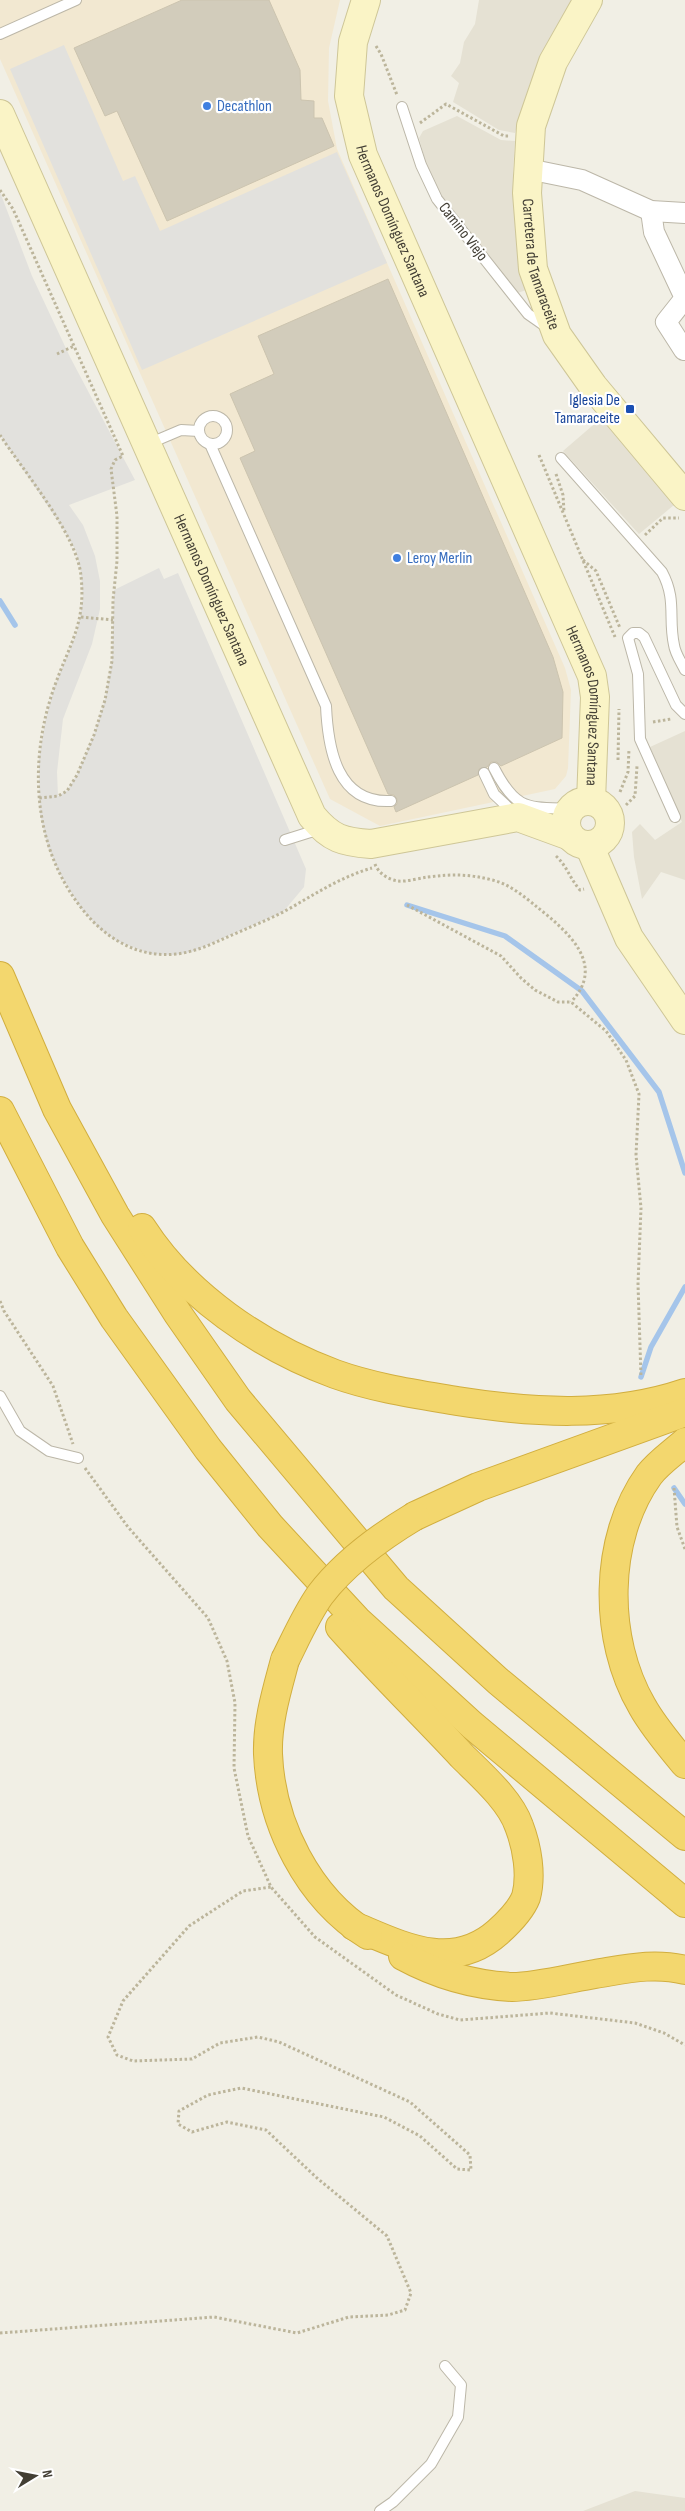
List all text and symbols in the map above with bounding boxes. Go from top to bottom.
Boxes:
place label: Decathlon [217,97,272,116]
marker: Decathlon [201,100,213,112]
street label: Hermanos Domínguez Santana [352,143,434,300]
street label: Carretera de Tamaraceite [518,198,564,332]
street label: Camino Viejo [434,199,492,265]
place label: Iglesia De Tamaraceite [555,391,620,428]
marker: Iglesia De Tamaraceite [624,403,636,415]
street label: Hermanos Domínguez Santana [170,511,254,669]
place label: Leroy Merlin [407,549,472,568]
marker: Leroy Merlin [391,552,403,564]
street label: Hermanos Domínguez Santana [562,623,605,786]
north arrow [10,2451,60,2501]
text: N [38,2469,56,2479]

